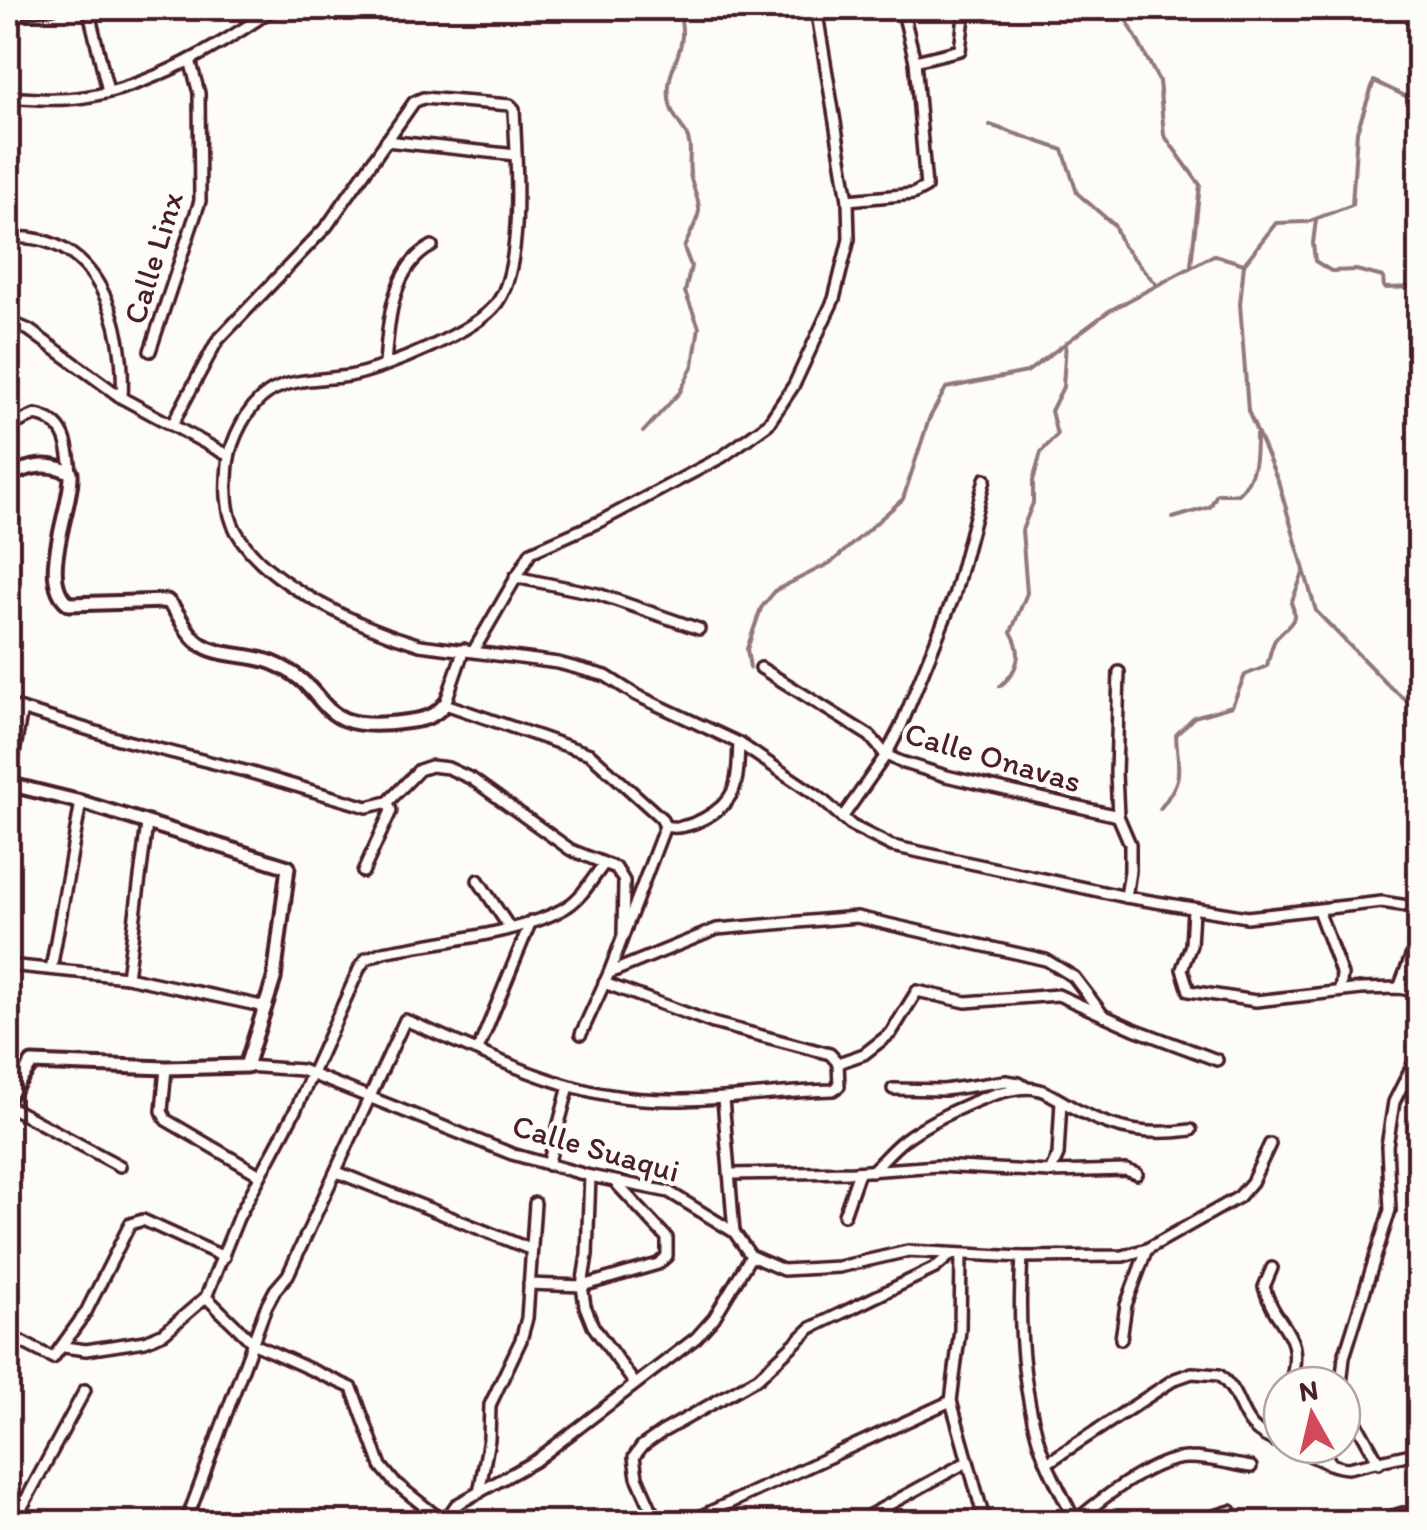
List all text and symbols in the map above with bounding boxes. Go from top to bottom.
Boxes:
street label: Calle Linx [115,187,191,329]
street label: Calle Onavas [901,714,1085,800]
street label: Calle Suaqui [508,1106,684,1190]
north arrow [1262,1365,1362,1465]
text: N [1297,1372,1320,1408]

